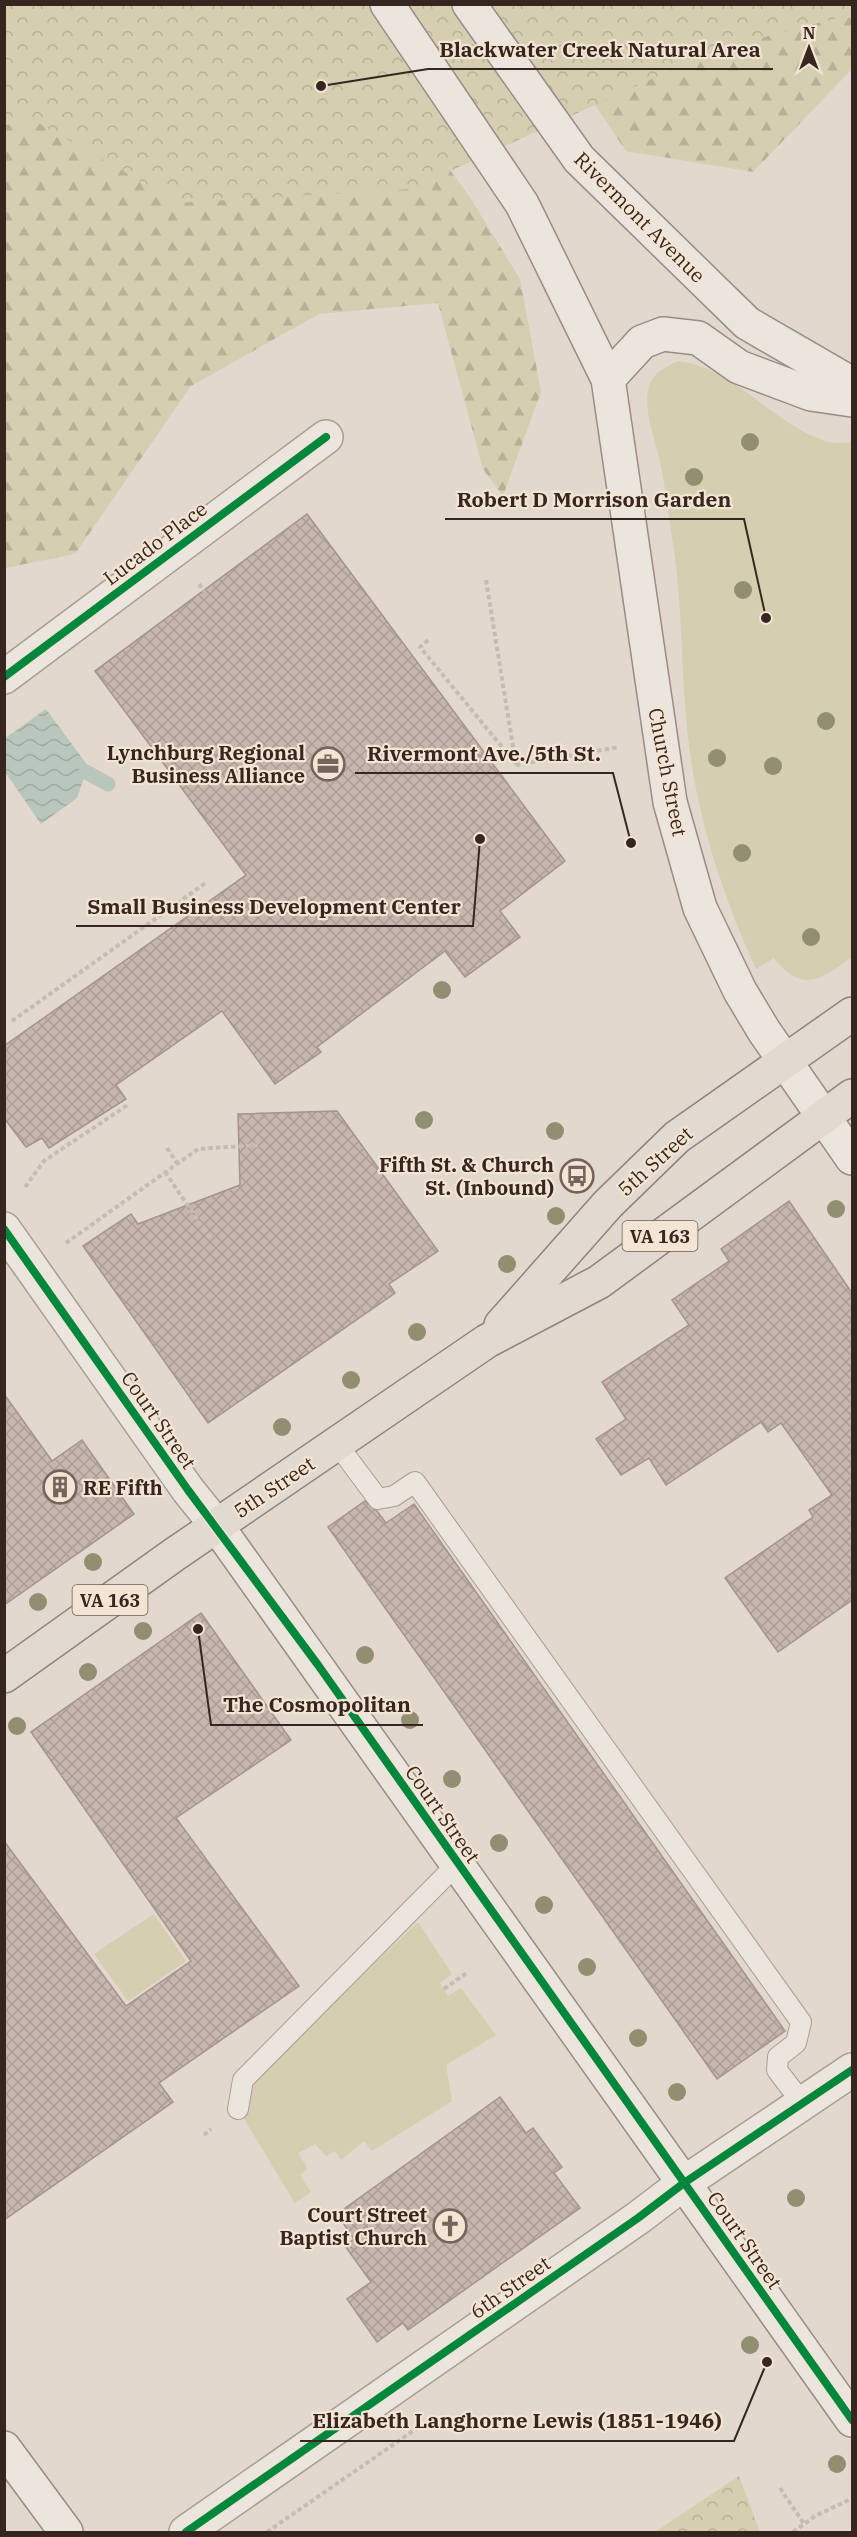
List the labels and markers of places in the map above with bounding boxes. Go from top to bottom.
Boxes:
callout: Blackwater Creek Natural Area [428,30,773,69]
callout: Robert D Morrison Garden [445,480,744,519]
callout: Rivermont Ave./5th St. [355,734,613,773]
place label: Lynchburg Regional Business Alliance [107,739,305,789]
office icon: Lynchburg Regional Business Alliance [310,746,346,782]
callout: Small Business Development Center [76,887,473,926]
place label: Fifth St. & Church St. (Inbound) [379,1151,554,1201]
bus stop icon: Fifth St. & Church St. (Inbound) [559,1158,595,1194]
building icon: RE Fifth [42,1469,78,1505]
place label: RE Fifth [83,1474,163,1501]
callout: The Cosmopolitan [211,1686,423,1725]
place label: Court Street Baptist Church [280,2201,428,2251]
church icon: Court Street Baptist Church [432,2208,468,2244]
callout: Elizabeth Langhorne Lewis (1851-1946) [300,2402,734,2441]

